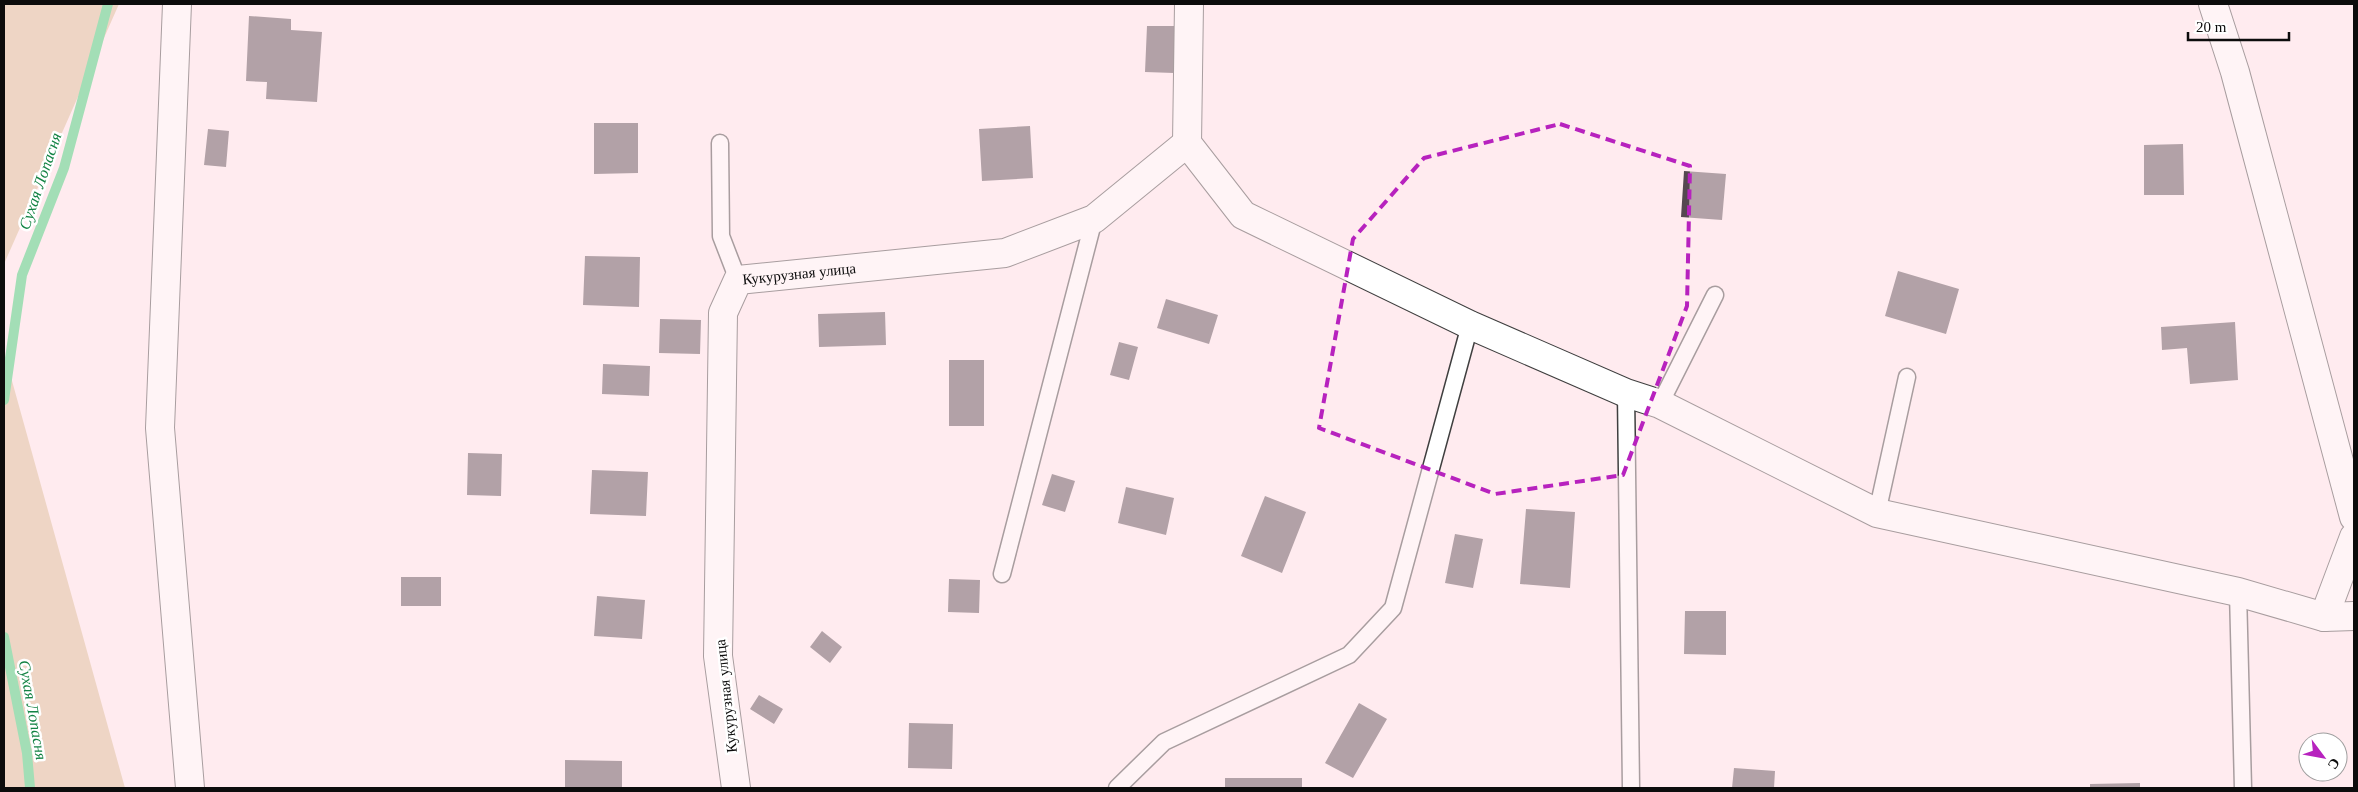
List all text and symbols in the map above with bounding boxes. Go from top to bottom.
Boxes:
scale bar [2188,10,2289,42]
text: 20 m [2196,19,2227,35]
water label: Сухая Лопасня [15,130,65,232]
street label: Кукурузная улица [742,260,857,288]
street label: Кукурузная улица [712,638,740,754]
water label: Сухая Лопасня [15,659,50,761]
north arrow [2298,732,2348,782]
text: С [2325,755,2343,772]

